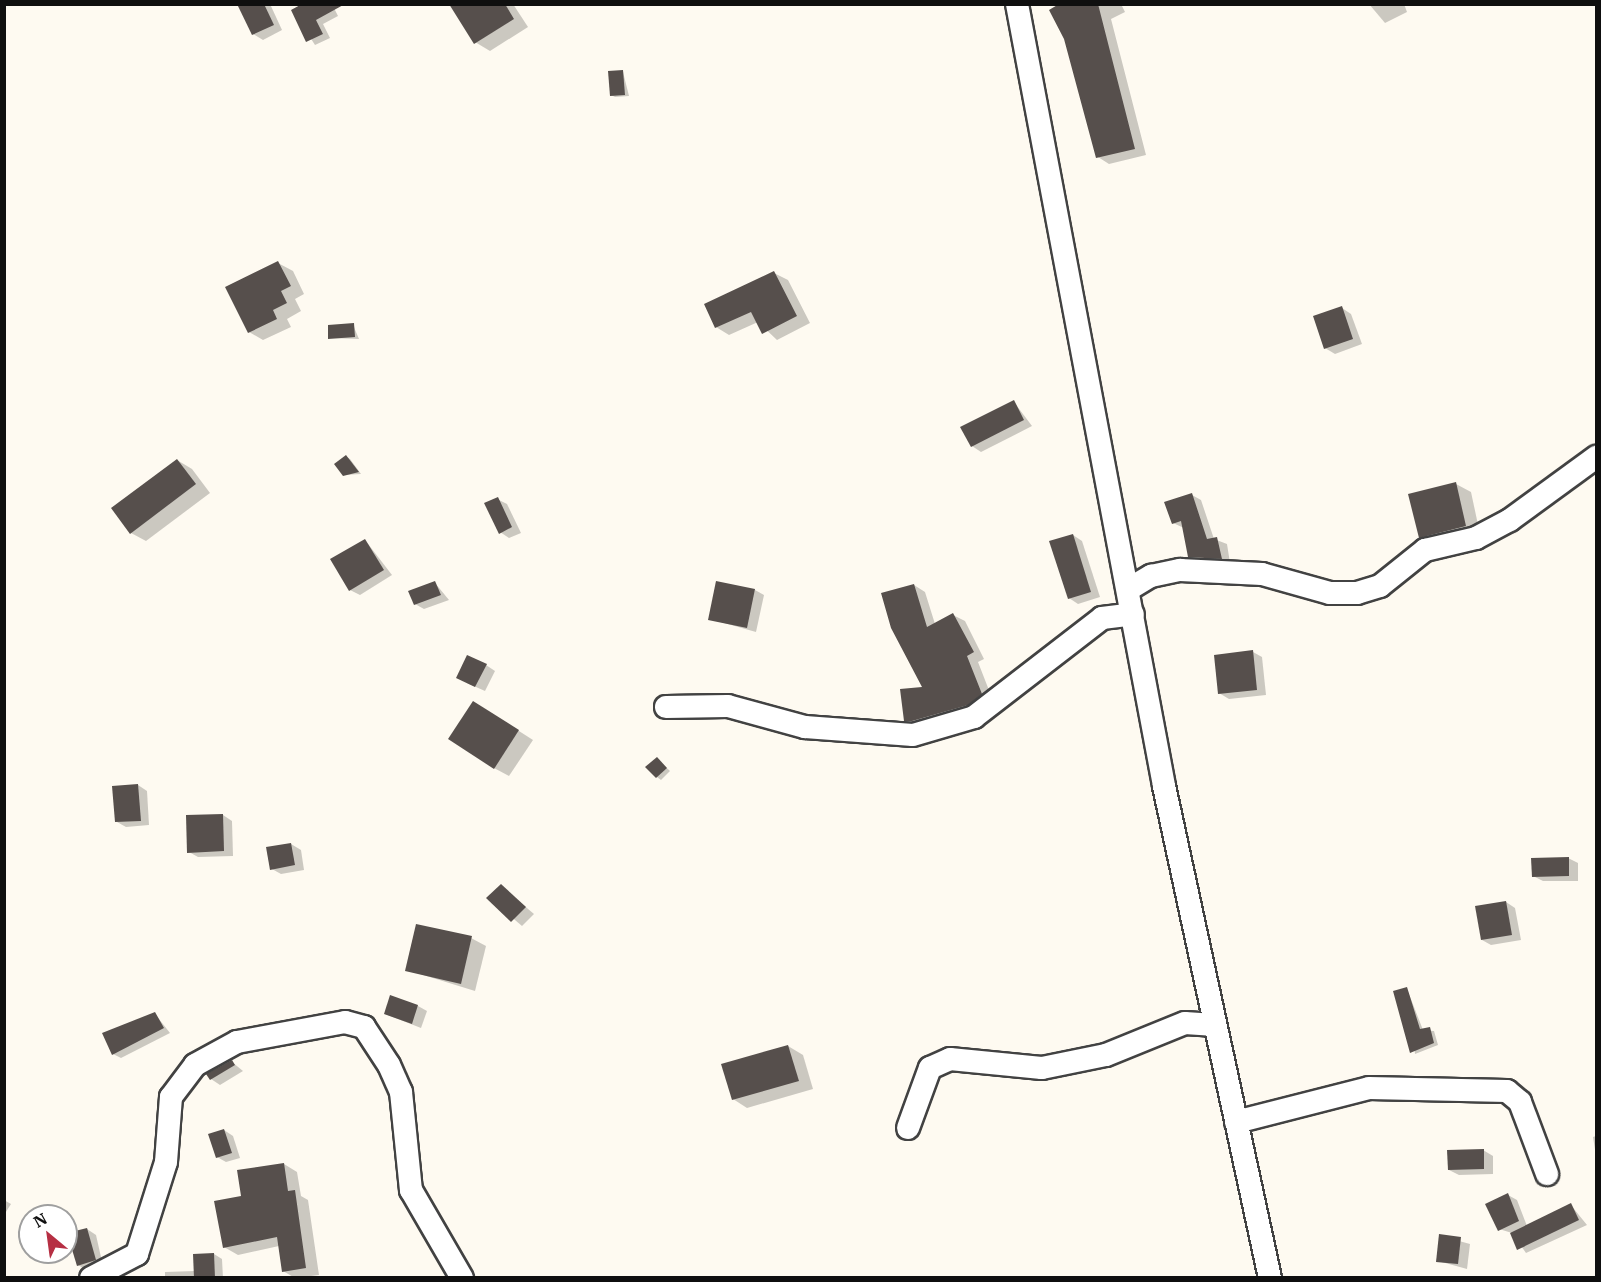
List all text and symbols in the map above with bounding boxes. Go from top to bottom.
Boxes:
north arrow [18,1204,78,1264]
text: N [30,1208,51,1232]

